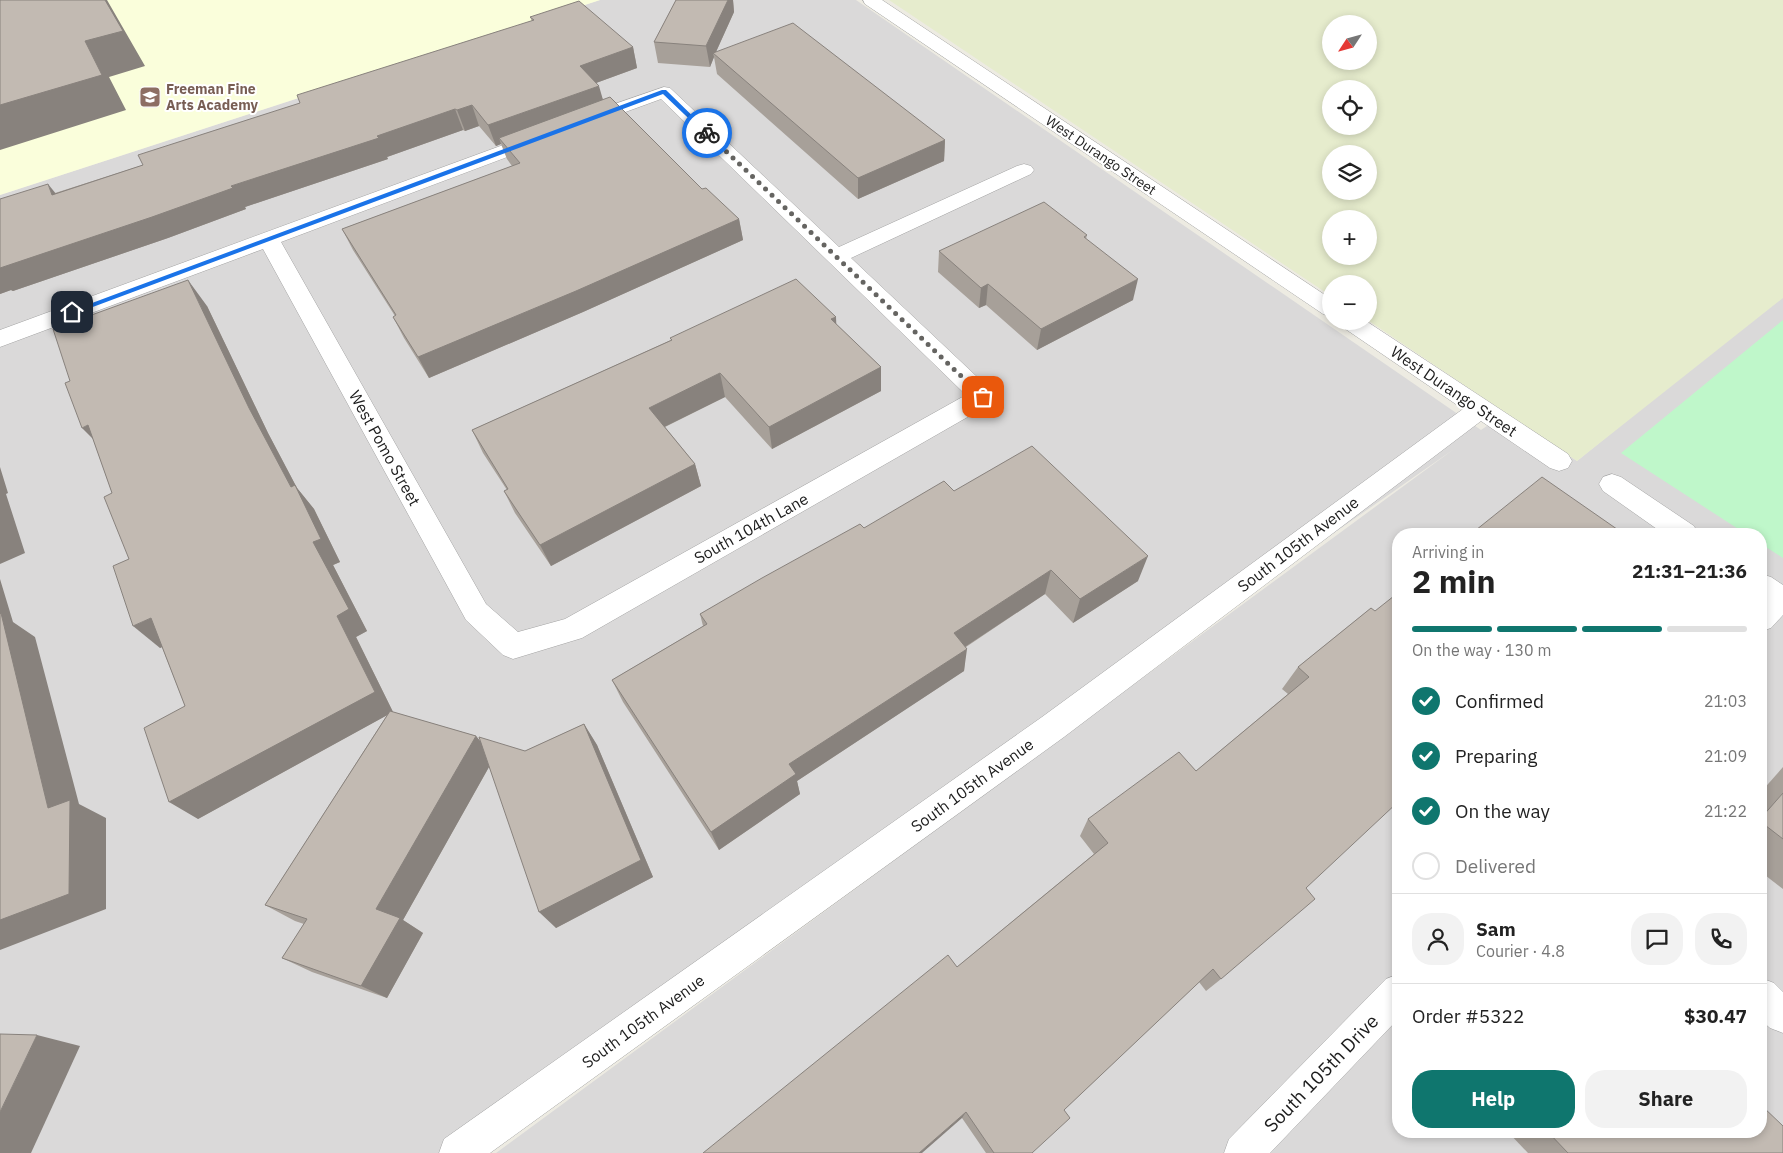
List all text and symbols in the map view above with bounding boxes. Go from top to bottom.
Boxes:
north arrow [1322,15,1378,70]
map controls [1322,15,1377,330]
place label: Freeman Fine Arts Academy [166,80,259,114]
button: locate [1322,80,1377,135]
school or university icon: Freeman Fine Arts Academy [138,85,162,109]
courier [682,108,732,158]
street label: West Durango Street [1042,111,1160,199]
icon: bike [693,119,721,147]
button: layers [1322,145,1377,200]
button: + [1322,210,1377,265]
button: − [1322,275,1377,330]
pin [51,291,93,333]
icon: home [58,298,86,326]
street label: West Durango Street [1387,341,1521,441]
pin [962,376,1004,418]
icon: bag [969,383,997,411]
street label: West Pomo Street [345,387,425,509]
street label: South 104th Lane [690,488,812,568]
street label: South 105th Avenue [1233,492,1363,596]
text: Arriving in [1412,542,1484,562]
text: 21:31–21:36 [1632,559,1747,583]
text: 2 min [1412,560,1496,602]
text: On the way · 130 m [1412,640,1551,660]
icon: check [1412,687,1440,715]
text: Confirmed [1455,689,1544,713]
text: 21:03 [1704,691,1747,711]
street label: South 105th Avenue [907,734,1037,836]
icon: check [1412,742,1440,770]
text: Preparing [1455,744,1537,768]
text: 21:09 [1704,746,1747,766]
icon: check [1412,797,1440,825]
text: On the way [1455,799,1550,823]
text: 21:22 [1704,801,1747,821]
text: Delivered [1455,854,1536,878]
button: person [1412,913,1464,965]
button: chat [1631,913,1683,965]
button: phone [1695,913,1747,965]
text: Sam [1476,917,1516,941]
text: Courier · 4.8 [1476,941,1565,961]
street label: South 105th Avenue [578,970,708,1072]
text: Order #5322 [1412,1004,1524,1028]
text: $30.47 [1684,1004,1747,1028]
street label: South 105th Drive [1259,1009,1383,1137]
button: Help [1412,1070,1575,1128]
button: Share [1585,1070,1747,1128]

